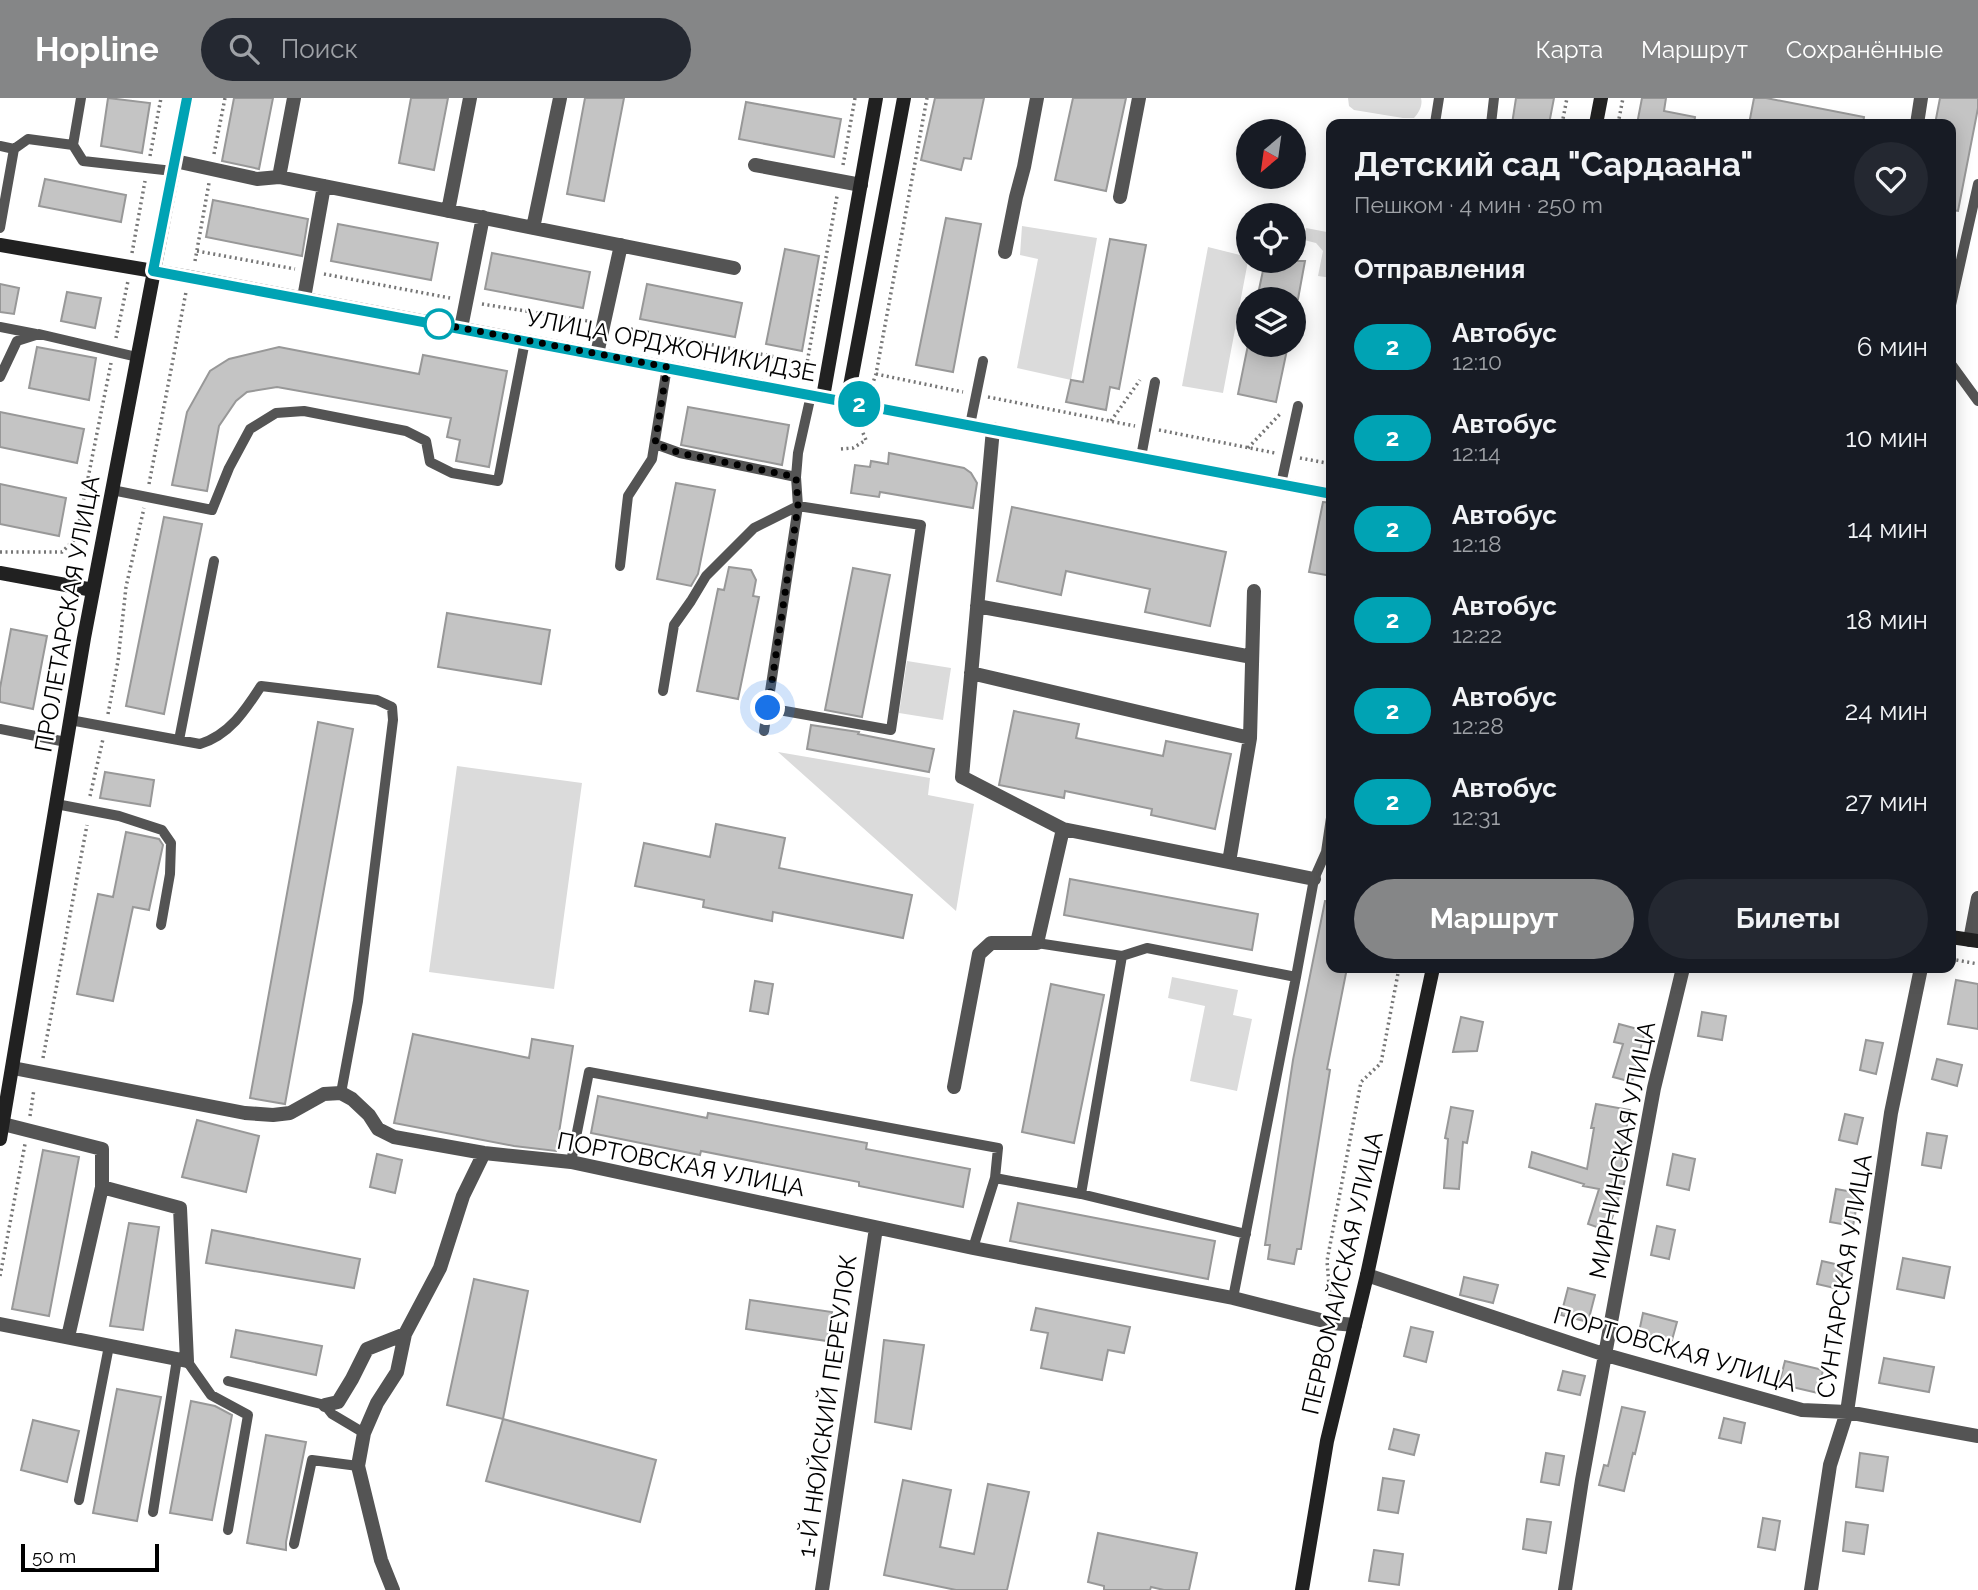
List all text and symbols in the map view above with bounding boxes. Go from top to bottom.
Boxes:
search box [201,18,691,81]
text: Hopline [35,30,159,69]
icon: search [225,30,263,68]
text: Поиск [281,34,358,64]
text: Карта [1535,35,1603,64]
text: Маршрут [1641,35,1748,64]
text: Сохранённые [1786,35,1943,64]
north arrow [1236,119,1306,189]
map controls [1236,119,1306,357]
button: heart [1854,142,1928,216]
text: Детский сад "Сардаана" [1354,145,1753,184]
text: Пешком · 4 мин · 250 m [1354,191,1603,218]
button: locate [1236,203,1306,273]
text: Отправления [1354,254,1525,284]
button: layers [1236,287,1306,357]
street label: УЛИЦА ОРДЖОНИКИДЗЕ [524,303,818,387]
unlabelled marker [424,309,454,339]
text: Автобус [1452,318,1557,348]
text: 2 [1386,332,1399,361]
text: 6 мин [1857,332,1928,362]
text: 12:10 [1452,348,1502,375]
line badge: 2 [836,381,882,427]
text: 2 [852,389,866,418]
text: Автобус [1452,409,1557,439]
text: 2 [1386,423,1399,452]
text: 10 мин [1846,423,1928,453]
text: 12:14 [1452,439,1501,466]
street label: ПРОЛЕТАРСКАЯ УЛИЦА [28,474,106,754]
text: Автобус [1452,500,1557,530]
text: 2 [1386,514,1399,543]
text: 14 мин [1847,514,1928,544]
text: 12:18 [1452,530,1502,557]
text: Автобус [1452,591,1557,621]
text: 2 [1386,605,1399,634]
text: 18 мин [1846,605,1928,635]
text: 12:22 [1452,621,1502,648]
text: Автобус [1452,682,1557,712]
your location [750,690,785,725]
text: 2 [1386,696,1399,725]
text: 24 мин [1845,696,1928,726]
text: 12:28 [1452,712,1504,739]
text: Автобус [1452,773,1557,803]
text: 2 [1386,787,1399,816]
text: 27 мин [1845,787,1928,817]
text: 12:31 [1452,803,1500,830]
button: Маршрут [1354,879,1634,959]
button: Билеты [1648,879,1928,959]
street label: МИРНИНСКАЯ УЛИЦА [1583,1019,1661,1281]
street label: ПОРТОВСКАЯ УЛИЦА [555,1126,807,1202]
street label: ПЕРВОМАЙСКАЯ УЛИЦА [1295,1129,1389,1417]
street label: СУНТАРСКАЯ УЛИЦА [1810,1152,1878,1400]
street label: 1-Й НЮЙСКИЙ ПЕРЕУЛОК [791,1253,863,1559]
street label: ПОРТОВСКАЯ УЛИЦА [1550,1300,1800,1398]
scale bar [21,1541,159,1573]
text: 50 m [32,1545,76,1567]

